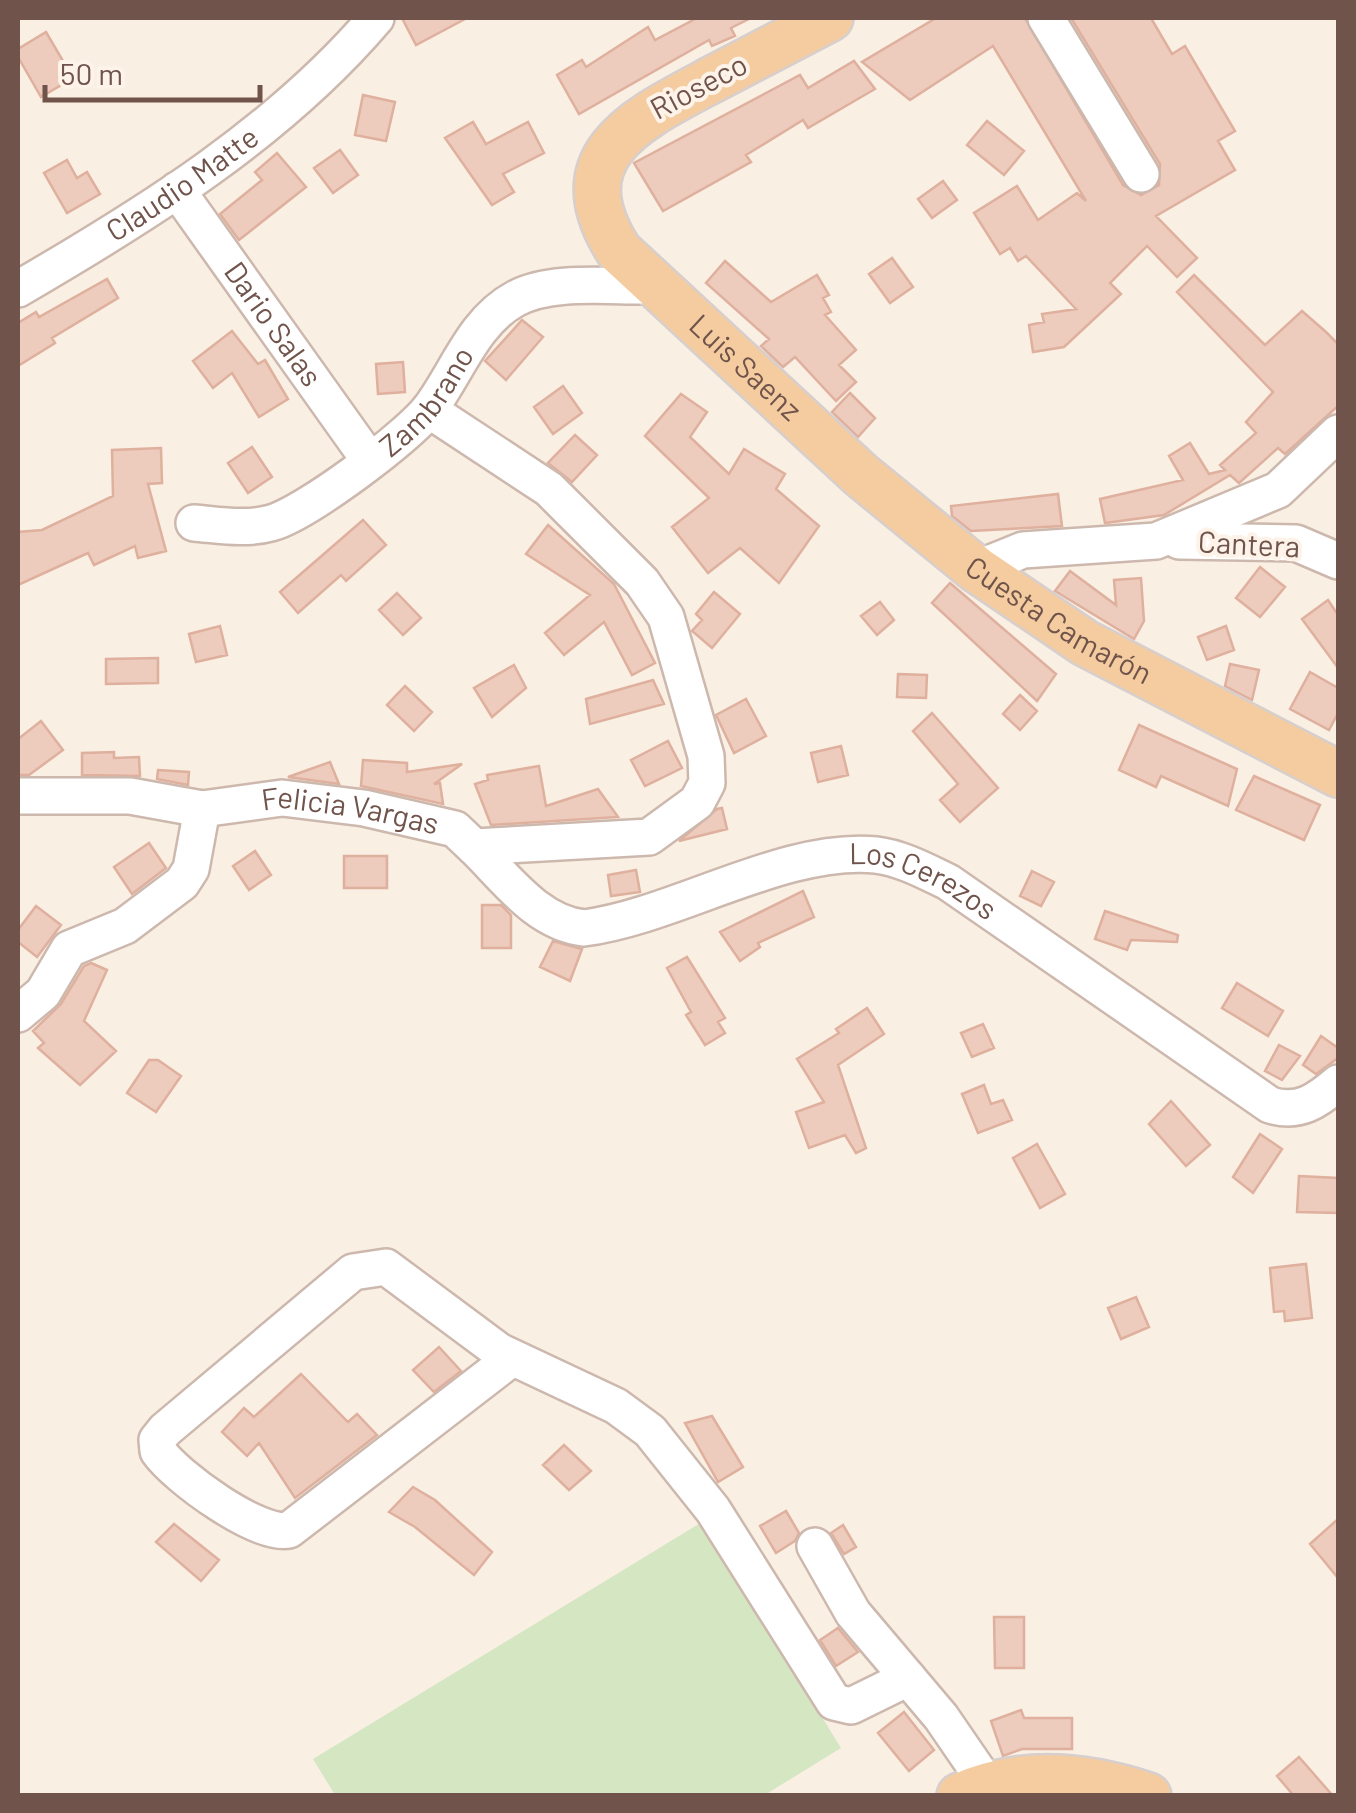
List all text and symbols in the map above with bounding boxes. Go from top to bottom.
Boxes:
scale bar [45,40,260,102]
street label: Rioseco [643,45,753,126]
text: 50 m [60,55,123,91]
street label: Claudio Matte [99,118,265,248]
street label: Dario Salas [218,254,331,392]
street label: Luis Saenz [683,306,810,427]
street label: Zambrano [372,339,480,463]
street label: Cantera [1197,522,1301,564]
street label: Cuesta Camarón [960,547,1159,691]
street label: Felicia Vargas [259,778,443,841]
street label: Los Cerezos [849,834,1004,926]

